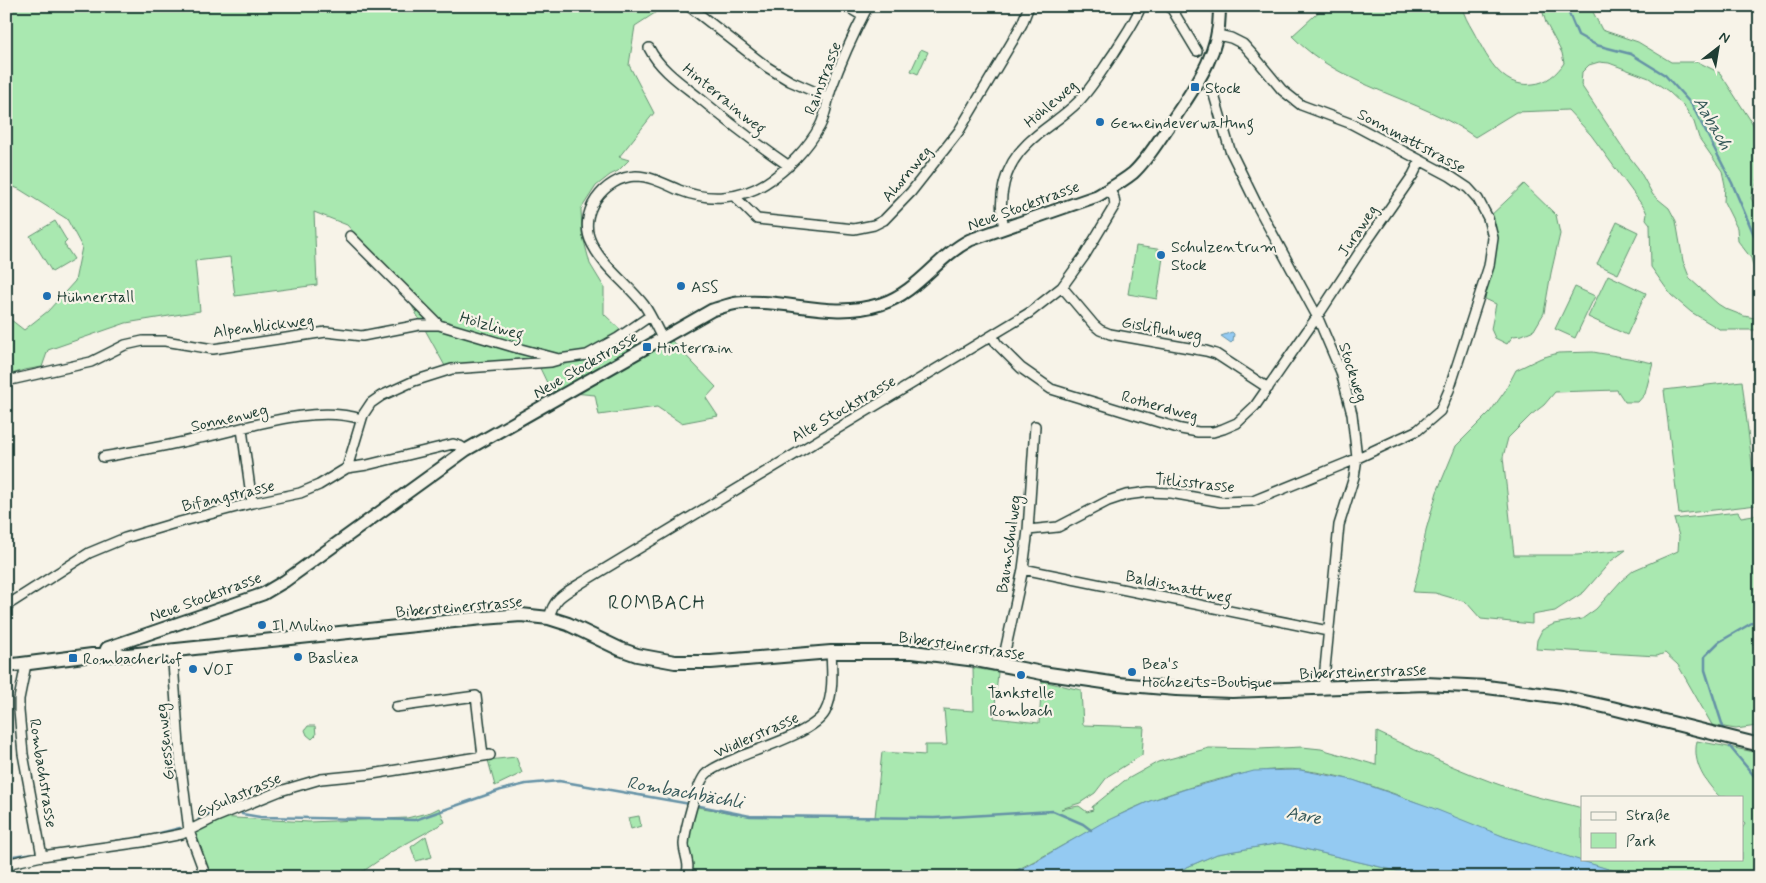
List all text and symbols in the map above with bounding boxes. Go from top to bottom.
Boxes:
north arrow [1694,22,1744,72]
text: N [1716,28,1733,48]
street label: Rainstrasse [800,39,847,118]
street label: Hinterrainweg [677,59,770,140]
street label: Höhleweg [1020,75,1082,133]
place label: Stock [1205,78,1241,99]
marker: Stock [1189,81,1201,93]
water label: Aabach [1687,92,1737,155]
street label: Sonnmattstrasse [1353,104,1469,179]
place label: Gemeindeverwaltung [1110,113,1254,135]
marker: Gemeindeverwaltung [1094,116,1106,128]
street label: Ahornweg [877,141,937,206]
street label: Neue Stockstrasse [965,176,1082,236]
street label: Juraweg [1333,201,1383,261]
place label: Schulzentrum Stock [1171,237,1277,276]
marker: Schulzentrum Stock [1155,249,1167,261]
place label: ASS [691,277,719,298]
marker: ASS [675,280,687,292]
place label: Hühnerstall [57,287,134,308]
marker: Hühnerstall [41,290,53,302]
street label: Hölzliweg [457,307,526,347]
street label: Alpenblickweg [212,310,315,343]
street label: Gislifluhweg [1120,312,1204,348]
street label: Neue Stockstrasse [529,327,642,404]
place label: Hinterrain [657,338,734,359]
street label: Stockweg [1332,340,1372,405]
marker: Hinterrain [641,341,653,353]
street label: Alte Stockstrasse [788,371,900,448]
street label: Rotherdweg [1119,386,1200,427]
street label: Sonnenweg [189,399,270,438]
street label: Titlisstrasse [1154,469,1236,498]
street label: Bifangstrasse [180,476,277,517]
street label: Baumschulweg [992,494,1028,595]
street label: Baldismattweg [1123,566,1234,610]
street label: Neue Stockstrasse [147,567,264,627]
street label: Bibersteinerstrasse [395,591,523,624]
district label: ROMBACH [608,591,706,616]
place label: Il Mulino [272,616,334,637]
marker: Il Mulino [256,619,268,631]
street label: Bibersteinerstrasse [897,627,1026,666]
place label: Basliea [308,648,359,669]
place label: Rombacherhof [83,649,182,670]
marker: Basliea [292,651,304,663]
marker: Rombacherhof [67,652,79,664]
place label: Bea's Hochzeits-Boutique [1142,654,1272,693]
place label: VOI [203,660,233,681]
street label: Bibersteinerstrasse [1299,660,1427,685]
marker: VOI [187,663,199,675]
marker: Bea's Hochzeits-Boutique [1126,666,1138,678]
marker: Tankstelle Rombach [1015,669,1027,681]
place label: Tankstelle Rombach [988,683,1054,722]
street label: Giessenweg [151,702,181,781]
street label: Widlerstrasse [711,707,802,763]
street label: Rombachstrasse [24,717,62,829]
street label: Gysulastrasse [193,768,285,823]
water label: Rombachbächli [625,771,747,815]
legend [1581,796,1744,860]
water label: Aare [1284,801,1324,831]
text: Straße [1626,806,1670,826]
text: Park [1626,832,1656,852]

